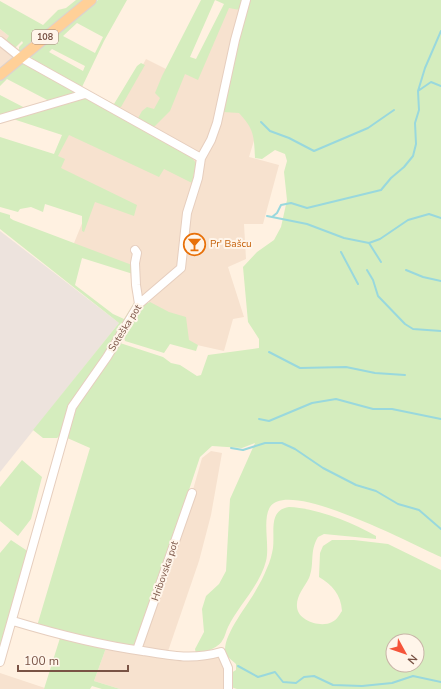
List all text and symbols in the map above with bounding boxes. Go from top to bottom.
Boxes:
road number: 108 [32,30,58,44]
bar icon: Pr' Bašcu [181,231,207,257]
place label: Pr' Bašcu [210,237,252,251]
street label: Soteška pot [105,301,145,354]
street label: Hribovska pot [148,539,182,603]
north arrow [385,633,425,673]
scale bar [18,647,128,673]
text: N [404,651,421,667]
text: 100 m [24,653,59,669]

